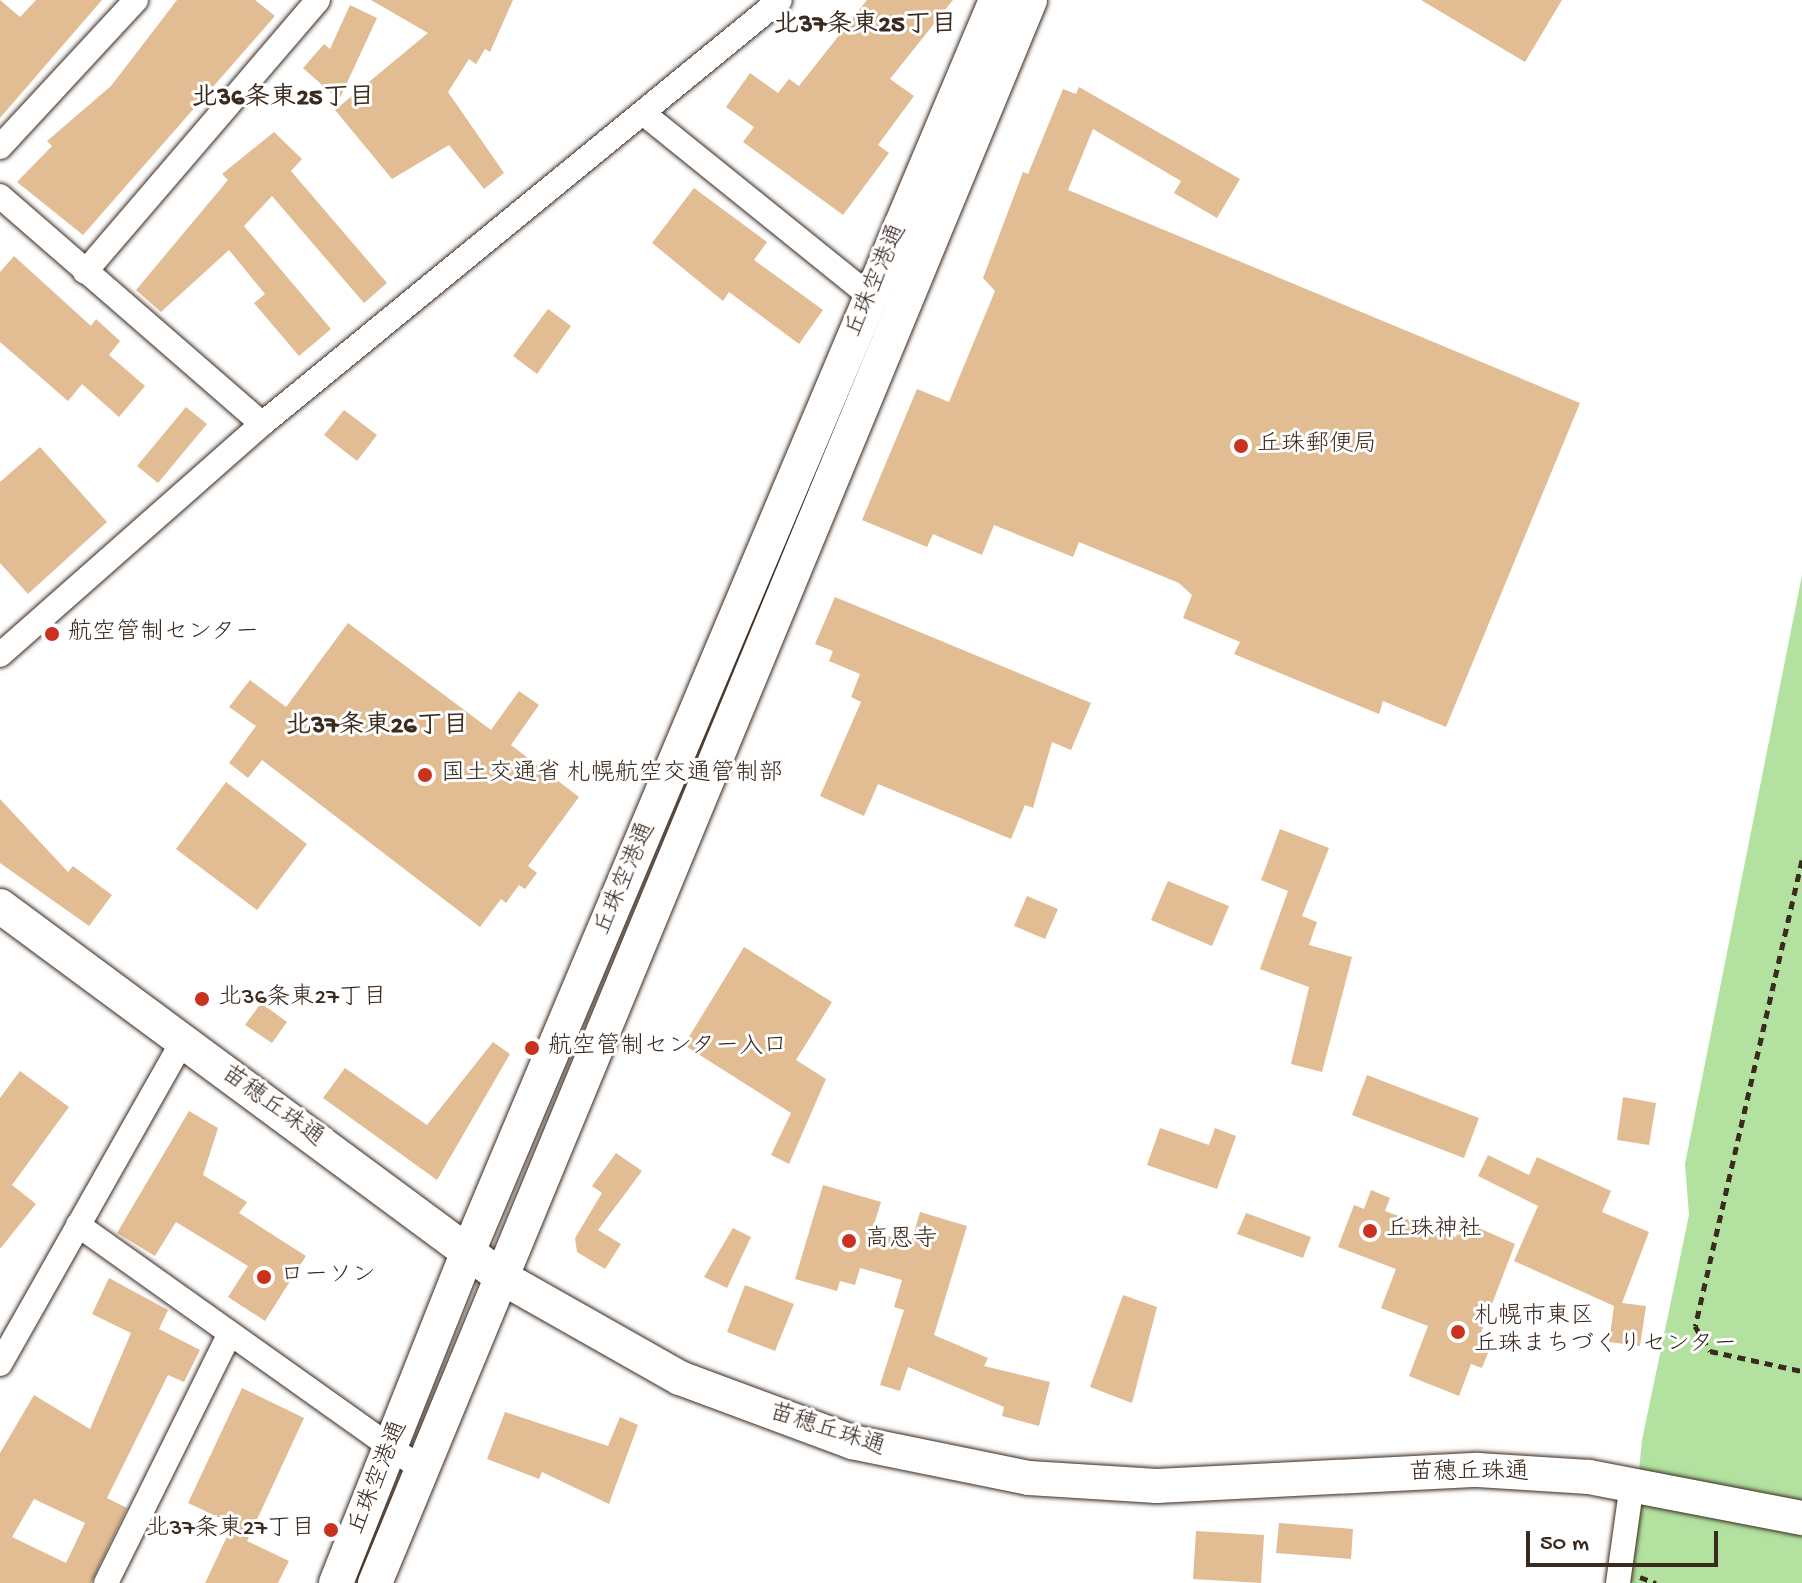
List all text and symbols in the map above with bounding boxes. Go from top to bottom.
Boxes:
district label: 北37条東25丁目 [773,11,957,43]
district label: 北36条東25丁目 [191,84,375,116]
street label: 丘珠空港通 [840,220,914,342]
place label: 丘珠郵便局 [1257,432,1377,460]
marker: 丘珠郵便局 [1232,437,1250,455]
place label: 航空管制センター [68,620,260,648]
marker: 航空管制センター [43,625,61,643]
district label: 北37条東26丁目 [286,712,468,744]
place label: 国土交通省 札幌航空交通管制部 [441,761,783,789]
marker: 国土交通省 札幌航空交通管制部 [416,766,434,784]
street label: 丘珠空港通 [589,818,663,940]
place label: 北36条東27丁目 [218,985,387,1013]
marker: 北36条東27丁目 [193,990,211,1008]
place label: 航空管制センター入口 [548,1034,788,1062]
marker: 航空管制センター入口 [523,1039,541,1057]
street label: 苗穂丘珠通 [215,1060,329,1154]
place label: 丘珠神社 [1386,1217,1482,1245]
marker: 丘珠神社 [1361,1222,1379,1240]
place label: 高恩寺 [865,1227,937,1255]
marker: 高恩寺 [840,1232,858,1250]
place label: ローソン [280,1263,376,1291]
marker: ローソン [255,1268,273,1286]
place label: 札幌市東区 丘珠まちづくりセンター [1474,1304,1738,1360]
marker: 札幌市東区 丘珠まちづくりセンター [1449,1323,1467,1341]
street label: 苗穂丘珠通 [765,1399,889,1463]
street label: 丘珠空港通 [343,1417,415,1539]
street label: 苗穂丘珠通 [1409,1460,1529,1488]
scale bar [1530,1515,1722,1565]
place label: 北37条東27丁目 [146,1516,315,1544]
marker: 北37条東27丁目 [322,1521,340,1539]
text: 50 m [1540,1530,1589,1559]

